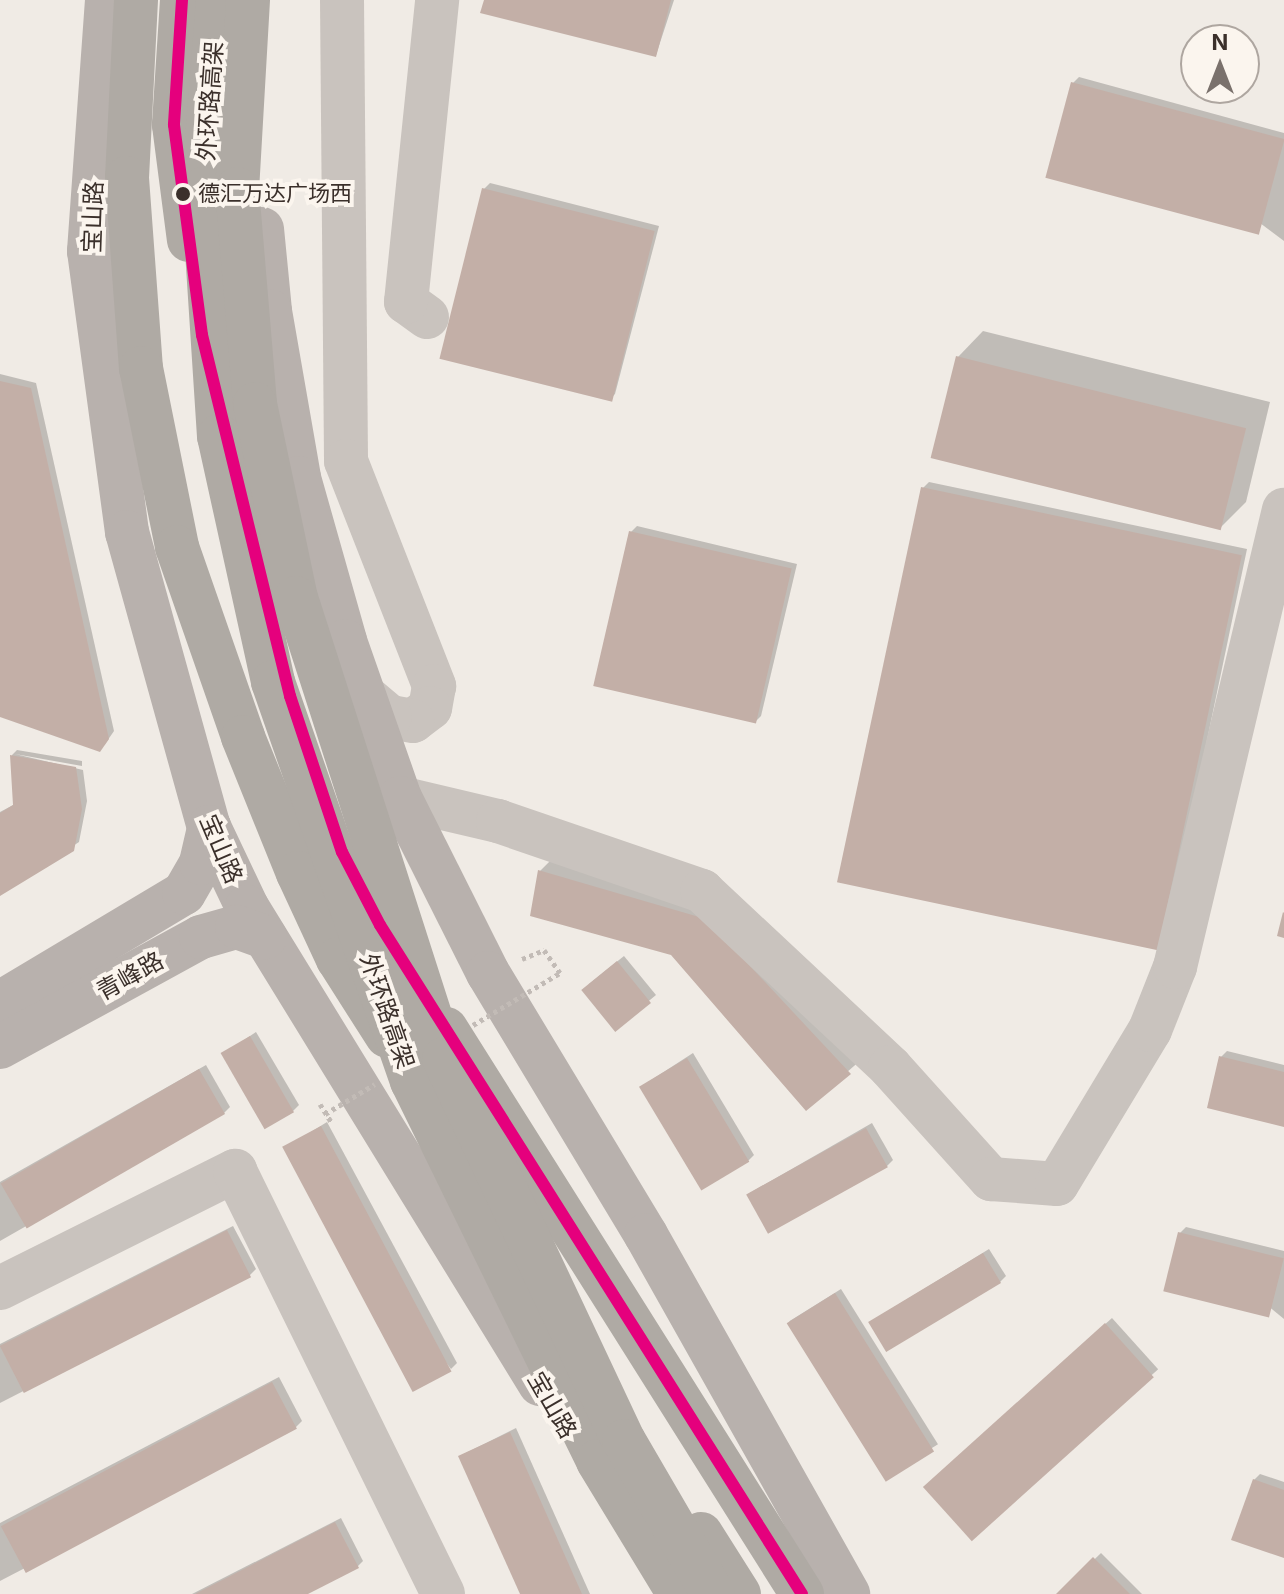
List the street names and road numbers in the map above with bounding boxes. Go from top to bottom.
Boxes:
street label: 外环路高架 [191,40,229,162]
street label: 宝山路 [77,181,109,253]
street label: 宝山路 [194,810,248,888]
street label: 青峰路 [92,946,168,1006]
street label: 外环路高架 [354,950,420,1072]
street label: 宝山路 [522,1367,582,1443]

